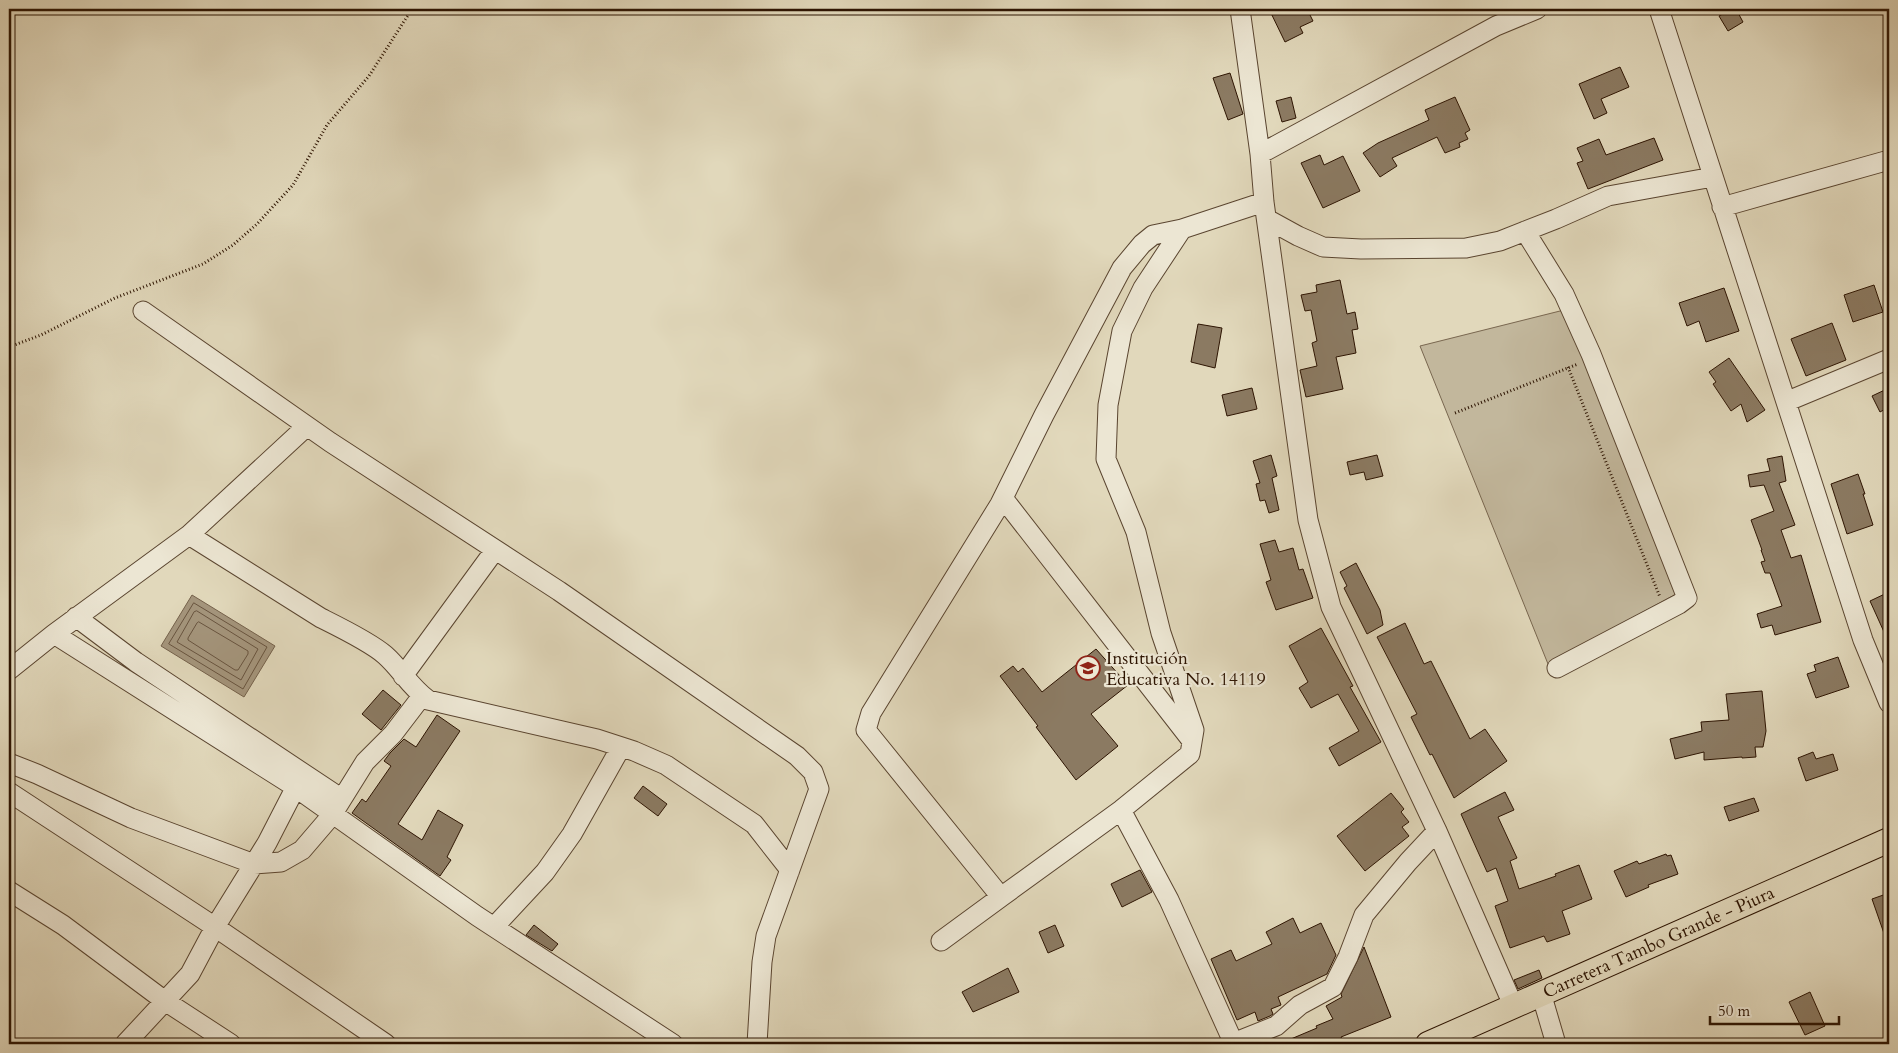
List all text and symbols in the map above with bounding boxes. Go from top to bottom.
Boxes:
place label: Institución Educativa No. 14119 [1106,646,1266,692]
school or university icon: Institución Educativa No. 14119 [1075,655,1101,681]
street label: Carretera Tambo Grande - Piura [1539,880,1779,1005]
scale bar [1710,993,1839,1025]
text: 50 m [1718,1001,1750,1021]

